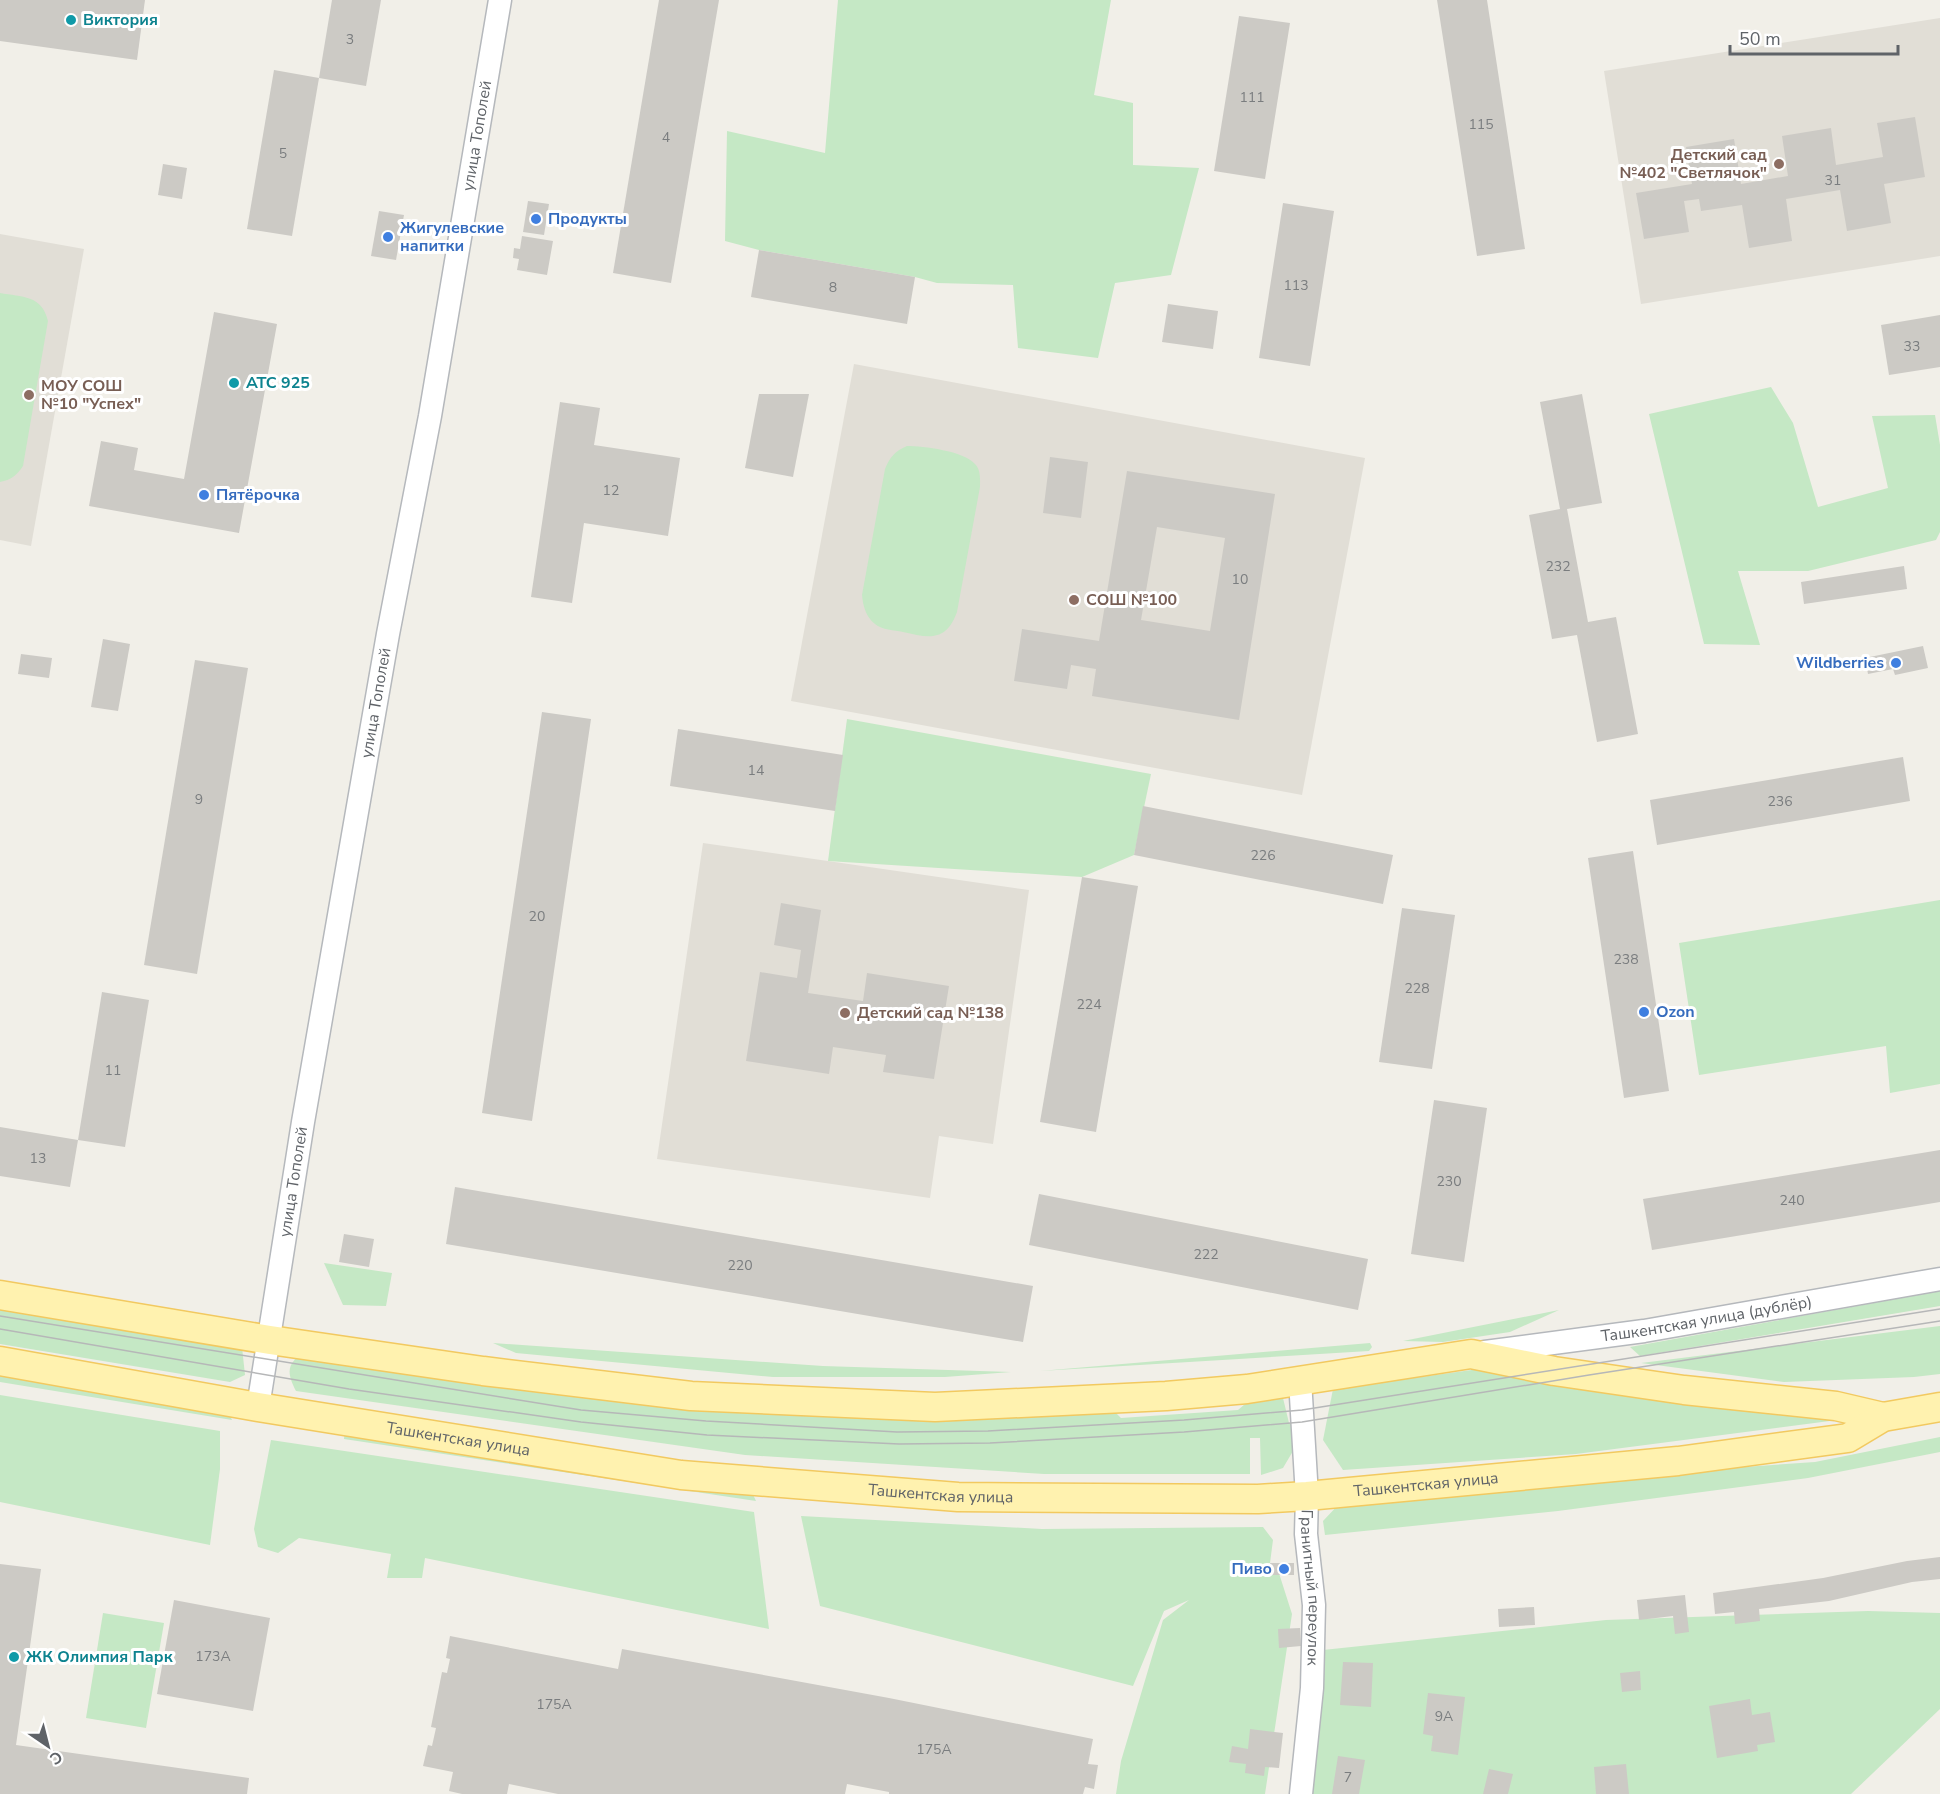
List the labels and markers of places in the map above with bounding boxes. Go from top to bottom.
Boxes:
place label: Виктория [83,9,158,31]
marker: Виктория [64,13,78,27]
place label: Детский сад №402 "Светлячок" [1619,144,1767,184]
marker: Детский сад №402 "Светлячок" [1772,157,1786,171]
place label: Продукты [548,208,627,230]
marker: Продукты [529,212,543,226]
place label: Жигулевские напитки [400,217,504,257]
marker: Жигулевские напитки [381,230,395,244]
place label: АТС 925 [246,372,310,394]
place label: МОУ СОШ №10 "Успех" [41,375,141,415]
marker: АТС 925 [227,376,241,390]
marker: МОУ СОШ №10 "Успех" [22,388,36,402]
place label: Пятёрочка [216,484,300,506]
marker: Пятёрочка [197,488,211,502]
place label: СОШ №100 [1086,589,1177,611]
marker: СОШ №100 [1067,593,1081,607]
place label: Wildberries [1796,652,1884,674]
marker: Wildberries [1889,656,1903,670]
place label: Ozon [1656,1001,1695,1023]
place label: Детский сад №138 [857,1002,1004,1024]
marker: Ozon [1637,1005,1651,1019]
marker: Детский сад №138 [838,1006,852,1020]
place label: Пиво [1232,1558,1272,1580]
marker: Пиво [1277,1562,1291,1576]
place label: ЖК Олимпия Парк [26,1646,174,1668]
marker: ЖК Олимпия Парк [7,1650,21,1664]

